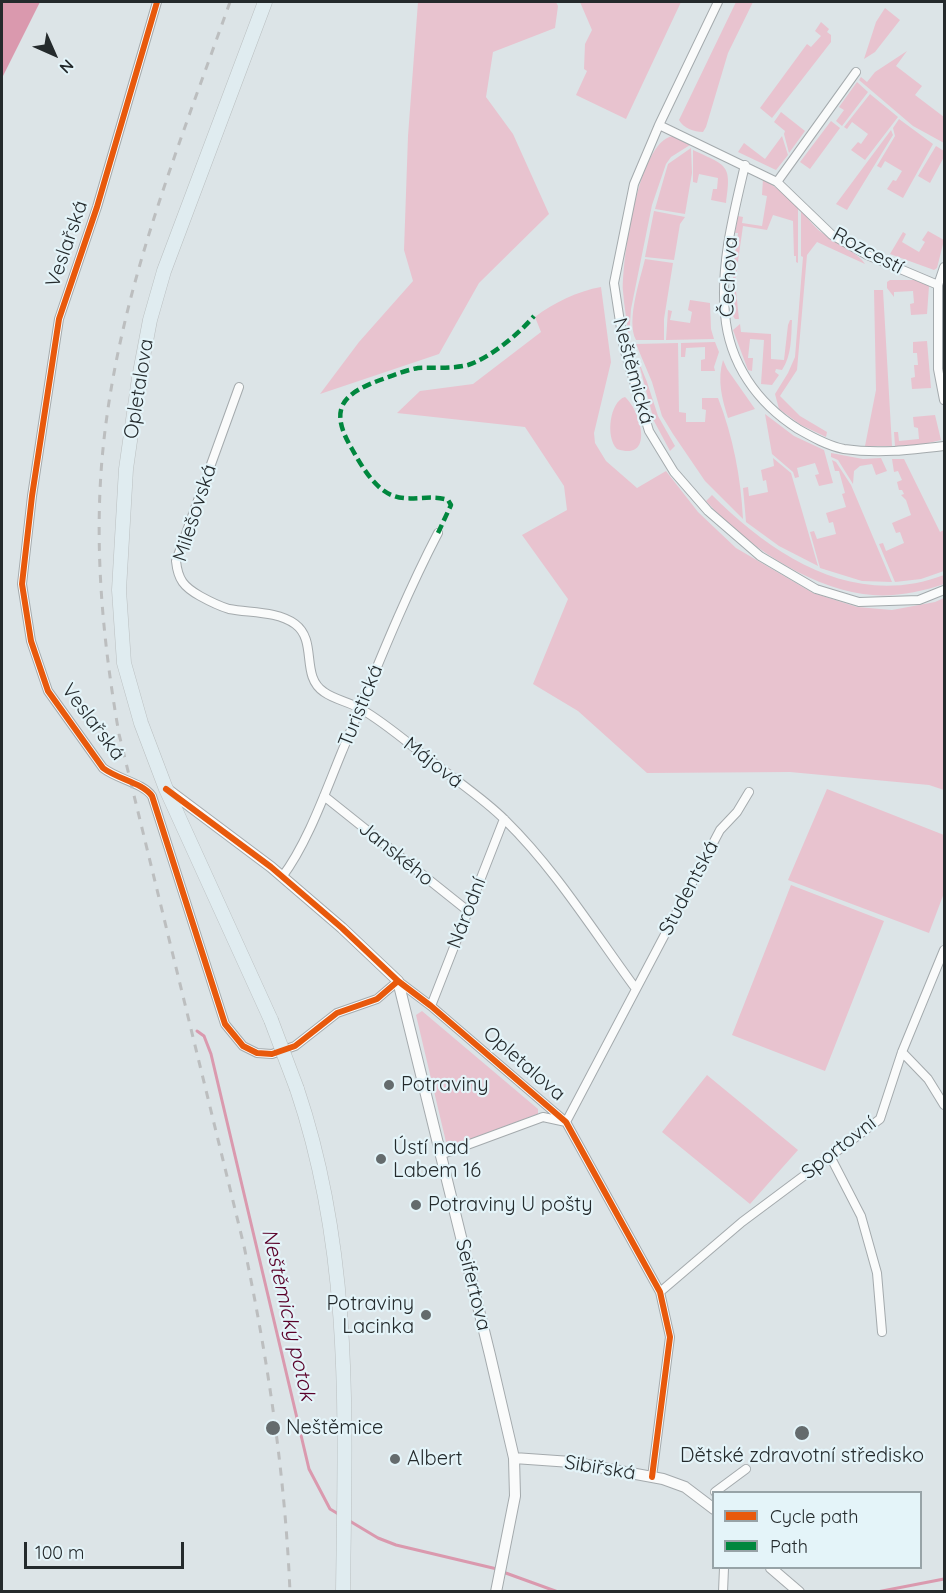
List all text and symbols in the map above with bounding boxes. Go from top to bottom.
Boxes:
north arrow [24,24,84,84]
text: N [56,55,78,78]
street label: Veslařská [41,198,93,290]
street label: Rozcestí [829,222,907,280]
street label: Čechova [715,236,743,318]
street label: Neštěmická [607,315,659,427]
street label: Opletalova [119,337,159,441]
street label: Milešovská [168,462,222,564]
street label: Turistická [334,661,388,751]
street label: Veslařská [56,679,130,765]
street label: Májová [399,732,467,794]
street label: Janského [354,817,438,891]
street label: Studentská [654,837,724,939]
street label: Národní [443,874,491,952]
street label: Opletalova [478,1022,570,1106]
place label: Potraviny [401,1073,489,1097]
marker: Potraviny [382,1078,396,1092]
street label: Sportovní [797,1111,881,1185]
place label: Ústí nad Labem 16 [393,1136,481,1183]
marker: Ústí nad Labem 16 [374,1152,388,1166]
place label: Potraviny U pošty [428,1193,592,1217]
marker: Potraviny U pošty [409,1198,423,1212]
water label: Neštěmický potok [256,1227,320,1403]
street label: Seifertova [450,1237,496,1333]
place label: Potraviny Lacinka [326,1292,414,1339]
marker: Potraviny Lacinka [419,1308,433,1322]
place label: Neštěmice [286,1416,383,1440]
marker: Neštěmice [264,1419,282,1437]
marker: Dětské zdravotní středisko [793,1424,811,1442]
place label: Dětské zdravotní středisko [680,1444,924,1468]
place label: Albert [407,1447,462,1471]
street label: Sibiřská [563,1451,637,1485]
marker: Albert [388,1452,402,1466]
legend [712,1491,922,1569]
text: Cycle path [770,1505,858,1528]
scale bar [27,1530,188,1568]
text: Path [770,1535,808,1558]
text: 100 m [35,1541,84,1564]

